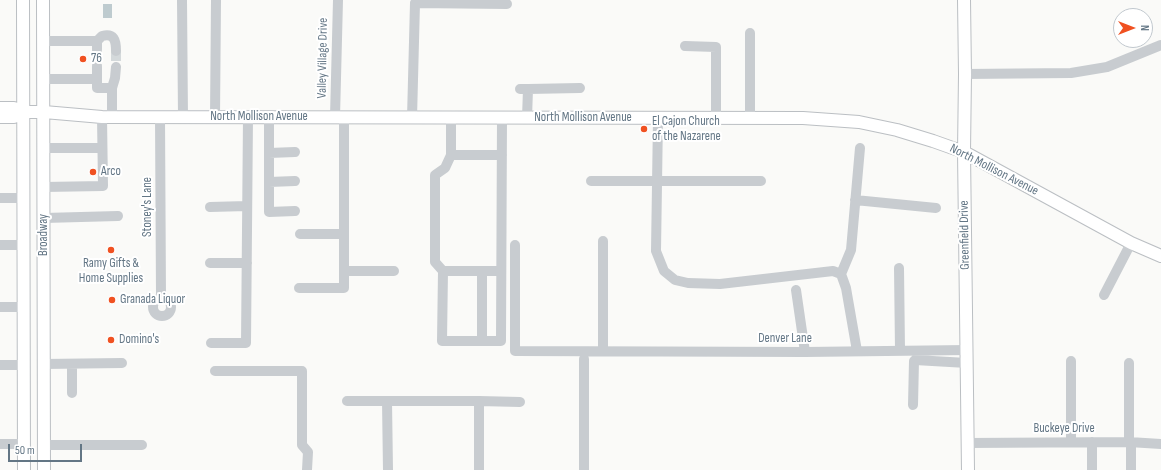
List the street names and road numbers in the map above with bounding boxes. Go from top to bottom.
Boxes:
street label: Valley Village Drive [314,17,332,99]
street label: North Mollison Avenue [210,109,308,125]
street label: North Mollison Avenue [534,110,632,126]
street label: North Mollison Avenue [947,141,1041,199]
street label: Stoney's Lane [140,177,156,237]
street label: Greenfield Drive [957,200,973,270]
street label: Broadway [36,214,52,256]
street label: Denver Lane [758,331,812,347]
street label: Buckeye Drive [1033,421,1095,437]

